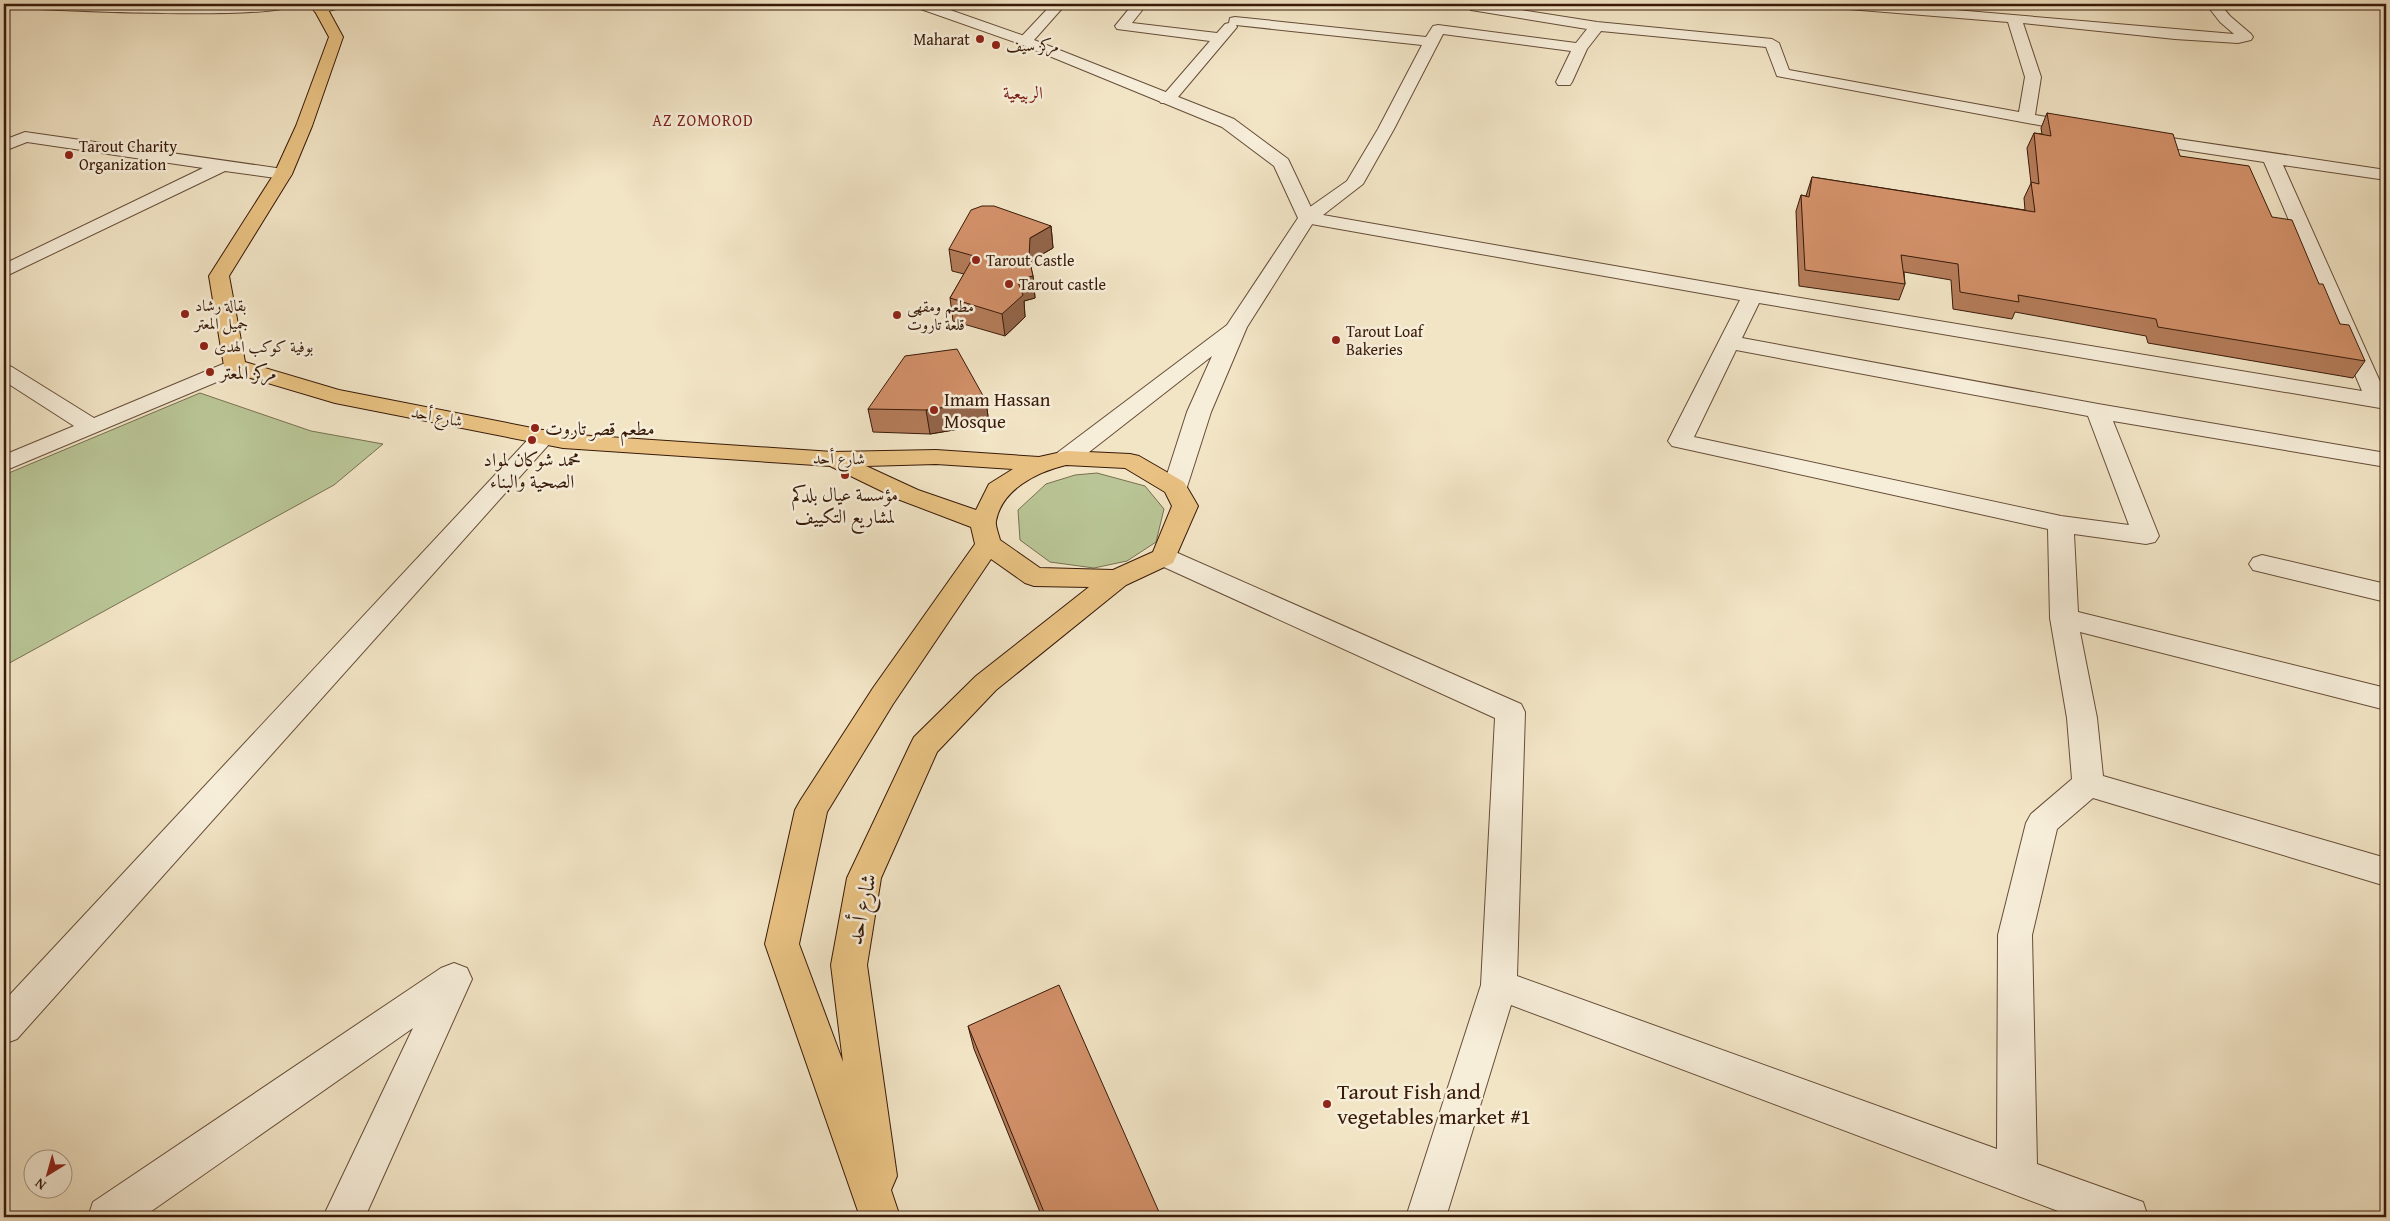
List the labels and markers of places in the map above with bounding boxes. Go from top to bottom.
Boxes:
place label: Maharat [913,27,970,51]
marker: Maharat [974,33,986,45]
place label: مركز سيف [1006,33,1059,57]
marker: مركز سيف [990,39,1002,51]
place label: Tarout Charity Organization [79,134,177,176]
marker: Tarout Charity Organization [63,149,75,161]
place label: Tarout Castle [986,248,1075,272]
marker: Tarout Castle [970,254,982,266]
place label: Tarout castle [1019,272,1106,296]
marker: Tarout castle [1003,278,1015,290]
place label: بقالة رشاد جميل المعتر [193,293,248,335]
place label: مطعم ومقهى قلعة تاروت [907,294,974,336]
marker: بقالة رشاد جميل المعتر [179,308,191,320]
marker: مطعم ومقهى قلعة تاروت [891,309,903,321]
place label: Tarout Loaf Bakeries [1346,319,1425,361]
place label: بوفية كوكب الهدى [214,334,313,358]
marker: Tarout Loaf Bakeries [1330,334,1342,346]
marker: بوفية كوكب الهدى [198,340,210,352]
place label: مركز المعتر [218,358,277,386]
marker: مركز المعتر [204,366,216,378]
place label: Imam Hassan Mosque [944,385,1051,435]
marker: Imam Hassan Mosque [928,404,940,416]
place label: مطعم قصر تاروت [545,414,655,447]
marker: مطعم قصر تاروت [529,422,541,434]
marker: محمد شوكان لمواد الصحية والبناء [526,434,538,446]
place label: محمد شوكان لمواد الصحية والبناء [483,445,581,495]
marker: مؤسسة عيال بلدكم لمشاريع التكييف [839,469,851,481]
place label: مؤسسة عيال بلدكم لمشاريع التكييف [792,480,898,534]
place label: Tarout Fish and vegetables market #1 [1337,1075,1531,1132]
marker: Tarout Fish and vegetables market #1 [1321,1098,1333,1110]

